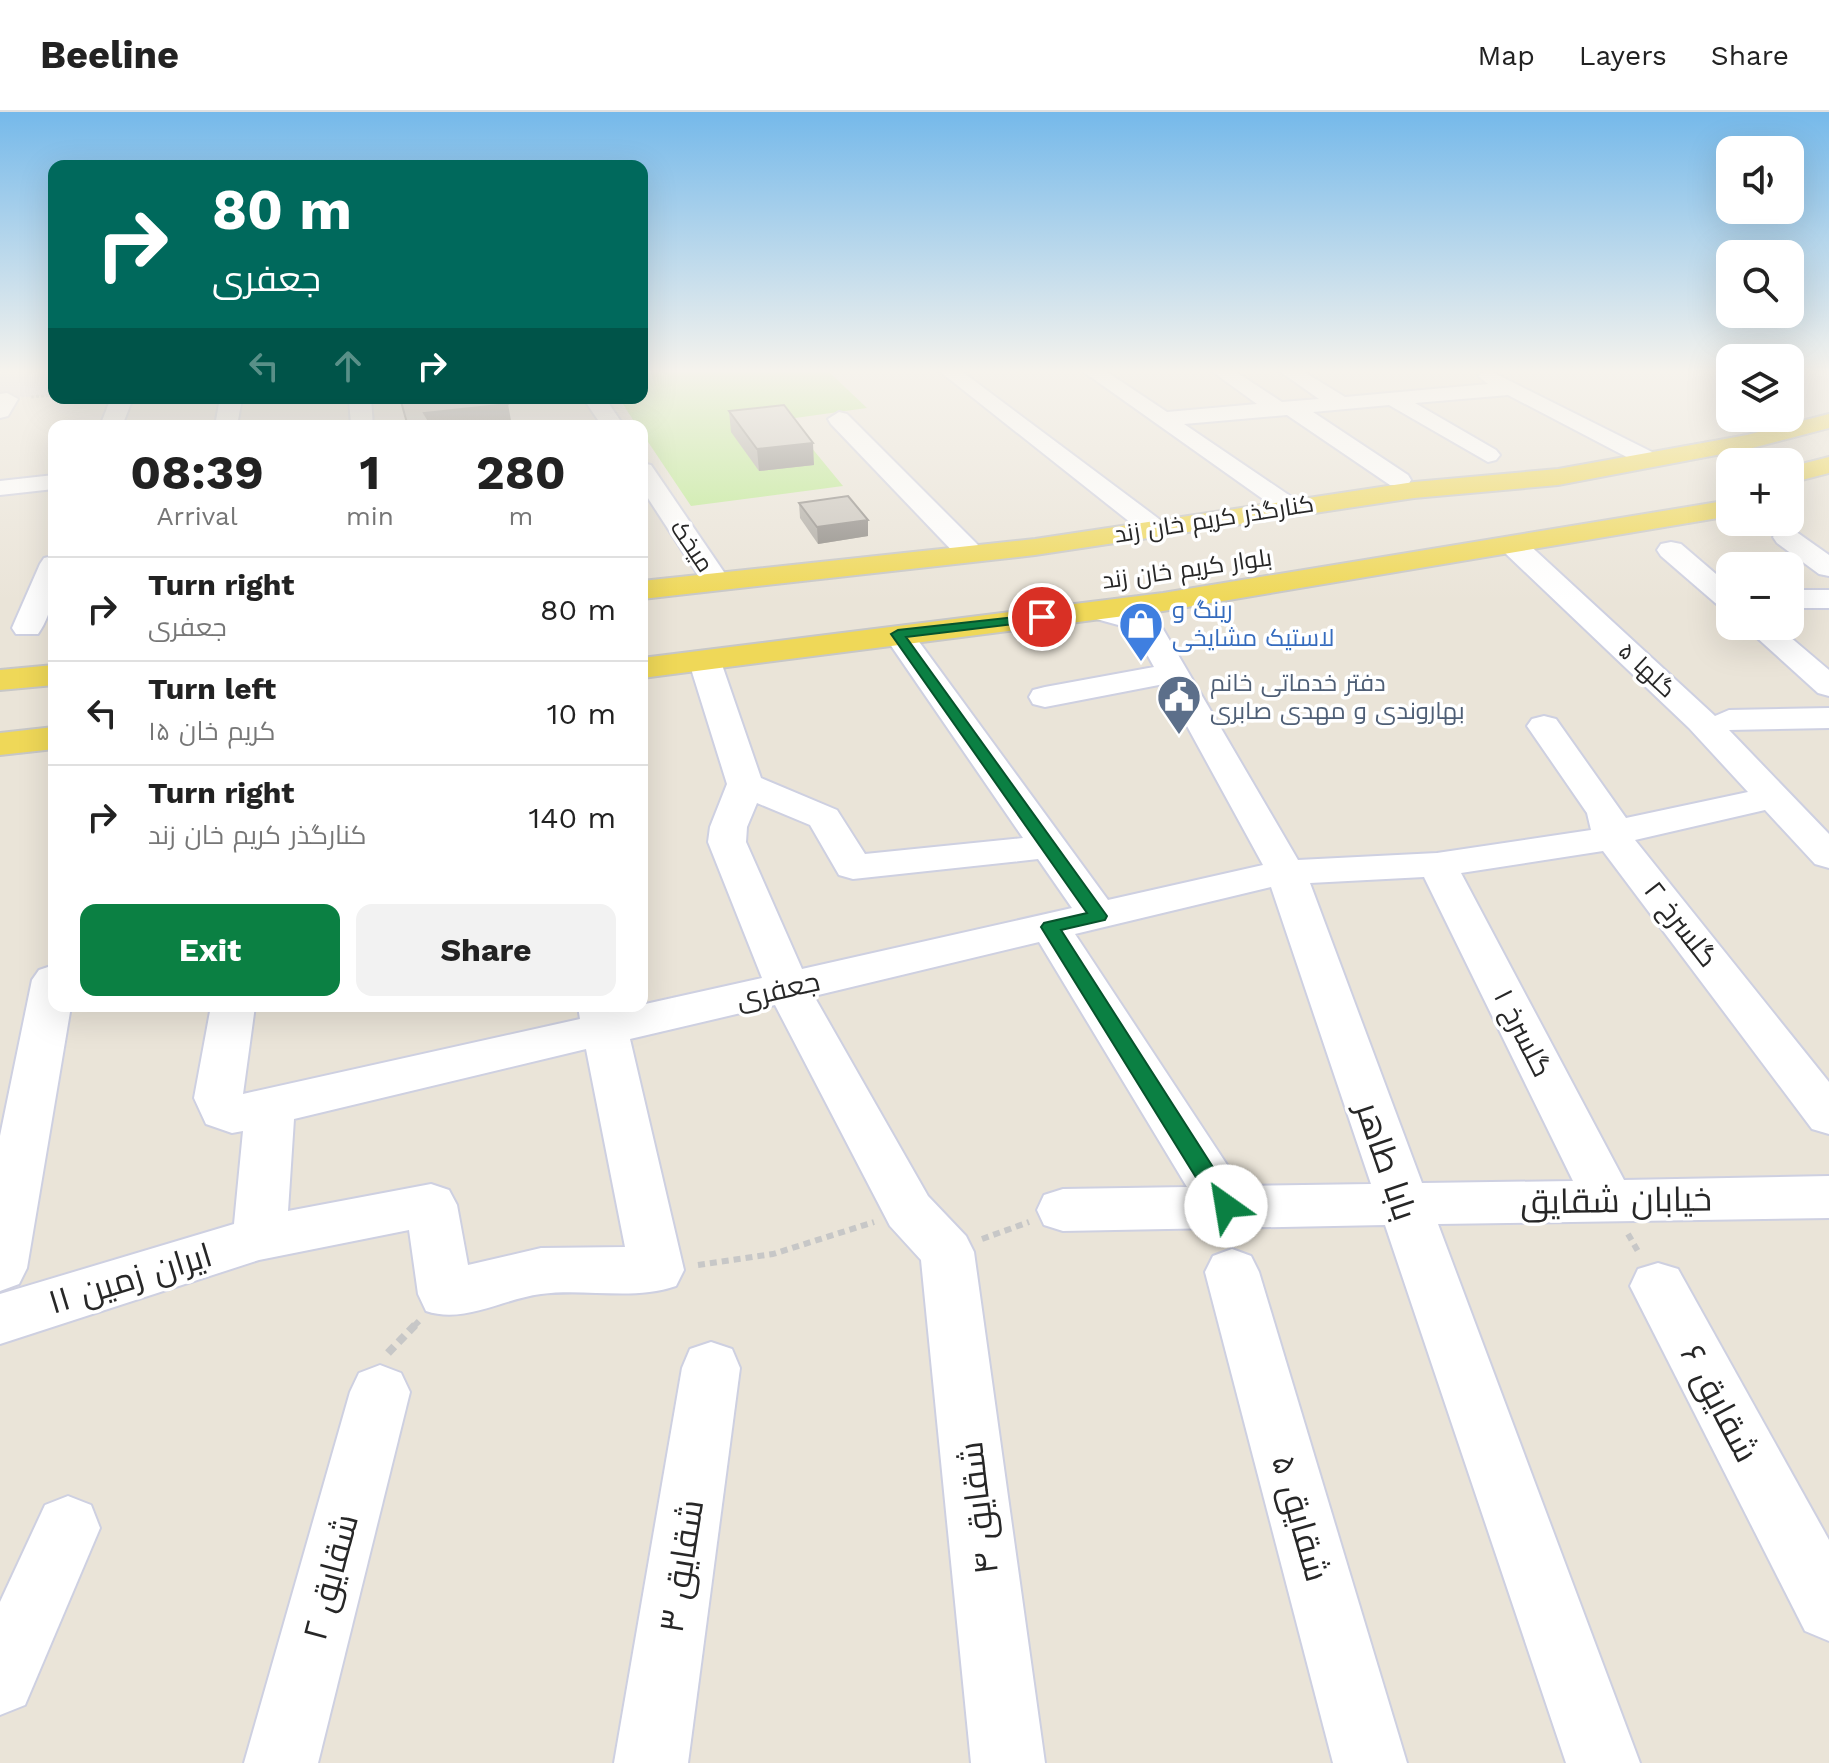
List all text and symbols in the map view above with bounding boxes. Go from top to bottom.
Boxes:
text: Beeline [40,33,179,77]
text: Map [1478,39,1535,72]
text: Layers [1579,39,1667,72]
text: Share [1711,39,1789,72]
map controls [1716,136,1804,640]
button: sound [1716,136,1804,224]
text: 80 m [212,177,352,243]
icon: right [80,192,184,296]
button: search [1716,240,1804,328]
text: جعفری [212,258,321,300]
icon: left [242,344,286,388]
icon: ahead [326,344,370,388]
icon: right [410,344,454,388]
button: layers [1716,344,1804,432]
text: 08:39 [130,444,264,501]
text: 1 [360,444,380,501]
text: 280 [476,444,566,501]
button: + [1716,448,1804,536]
street label: کنارگذر کریم خان زند [1112,489,1316,551]
text: Arrival [156,501,238,531]
text: min [346,501,394,531]
text: m [509,501,533,531]
street label: میخک [665,515,719,577]
street label: بلوار کریم خان زند [1100,543,1274,597]
button: − [1716,552,1804,640]
text: Turn right [148,567,294,602]
pin [1008,583,1076,651]
icon: right [80,587,124,631]
text: 80 m [540,592,616,627]
icon: arrive [1020,595,1064,639]
place label: رینگ و لاستیک مشایخی [1172,596,1334,652]
shop icon: رینگ و لاستیک مشایخی [1117,600,1165,663]
text: جعفری [148,612,227,642]
street label: گلها ۵ [1613,637,1681,703]
place label: دفتر خدماتی خانم بهاروندی و مهدی صابری [1210,669,1465,725]
text: Turn left [148,671,276,706]
public building icon: دفتر خدماتی خانم بهاروندی و مهدی صابری [1155,673,1203,736]
icon: left [80,691,124,735]
text: 10 m [547,696,616,731]
text: کریم خان ۱۵ [148,716,276,746]
text: Turn right [148,775,294,810]
icon: right [80,795,124,839]
text: 140 m [528,800,616,835]
text: کنارگذر کریم خان زند [148,820,367,850]
street label: گلسرخ ۲ [1636,874,1725,975]
button: Exit [80,904,340,996]
button: Share [356,904,616,996]
street label: جعفری [733,964,823,1016]
street label: گلسرخ ۱ [1485,984,1559,1083]
street label: بابا طاهر [1348,1095,1426,1225]
position arrow [1184,1164,1268,1248]
street label: خیابان شقایق [1520,1178,1712,1223]
street label: ایران زمین ۱۱ [43,1234,217,1323]
street label: شقایق ۶ [1672,1337,1768,1469]
street label: شقایق ۴ [950,1439,1007,1577]
street label: شقایق ۵ [1263,1450,1338,1586]
street label: شقایق ۳ [651,1497,712,1635]
street label: شقایق ۲ [294,1510,367,1645]

